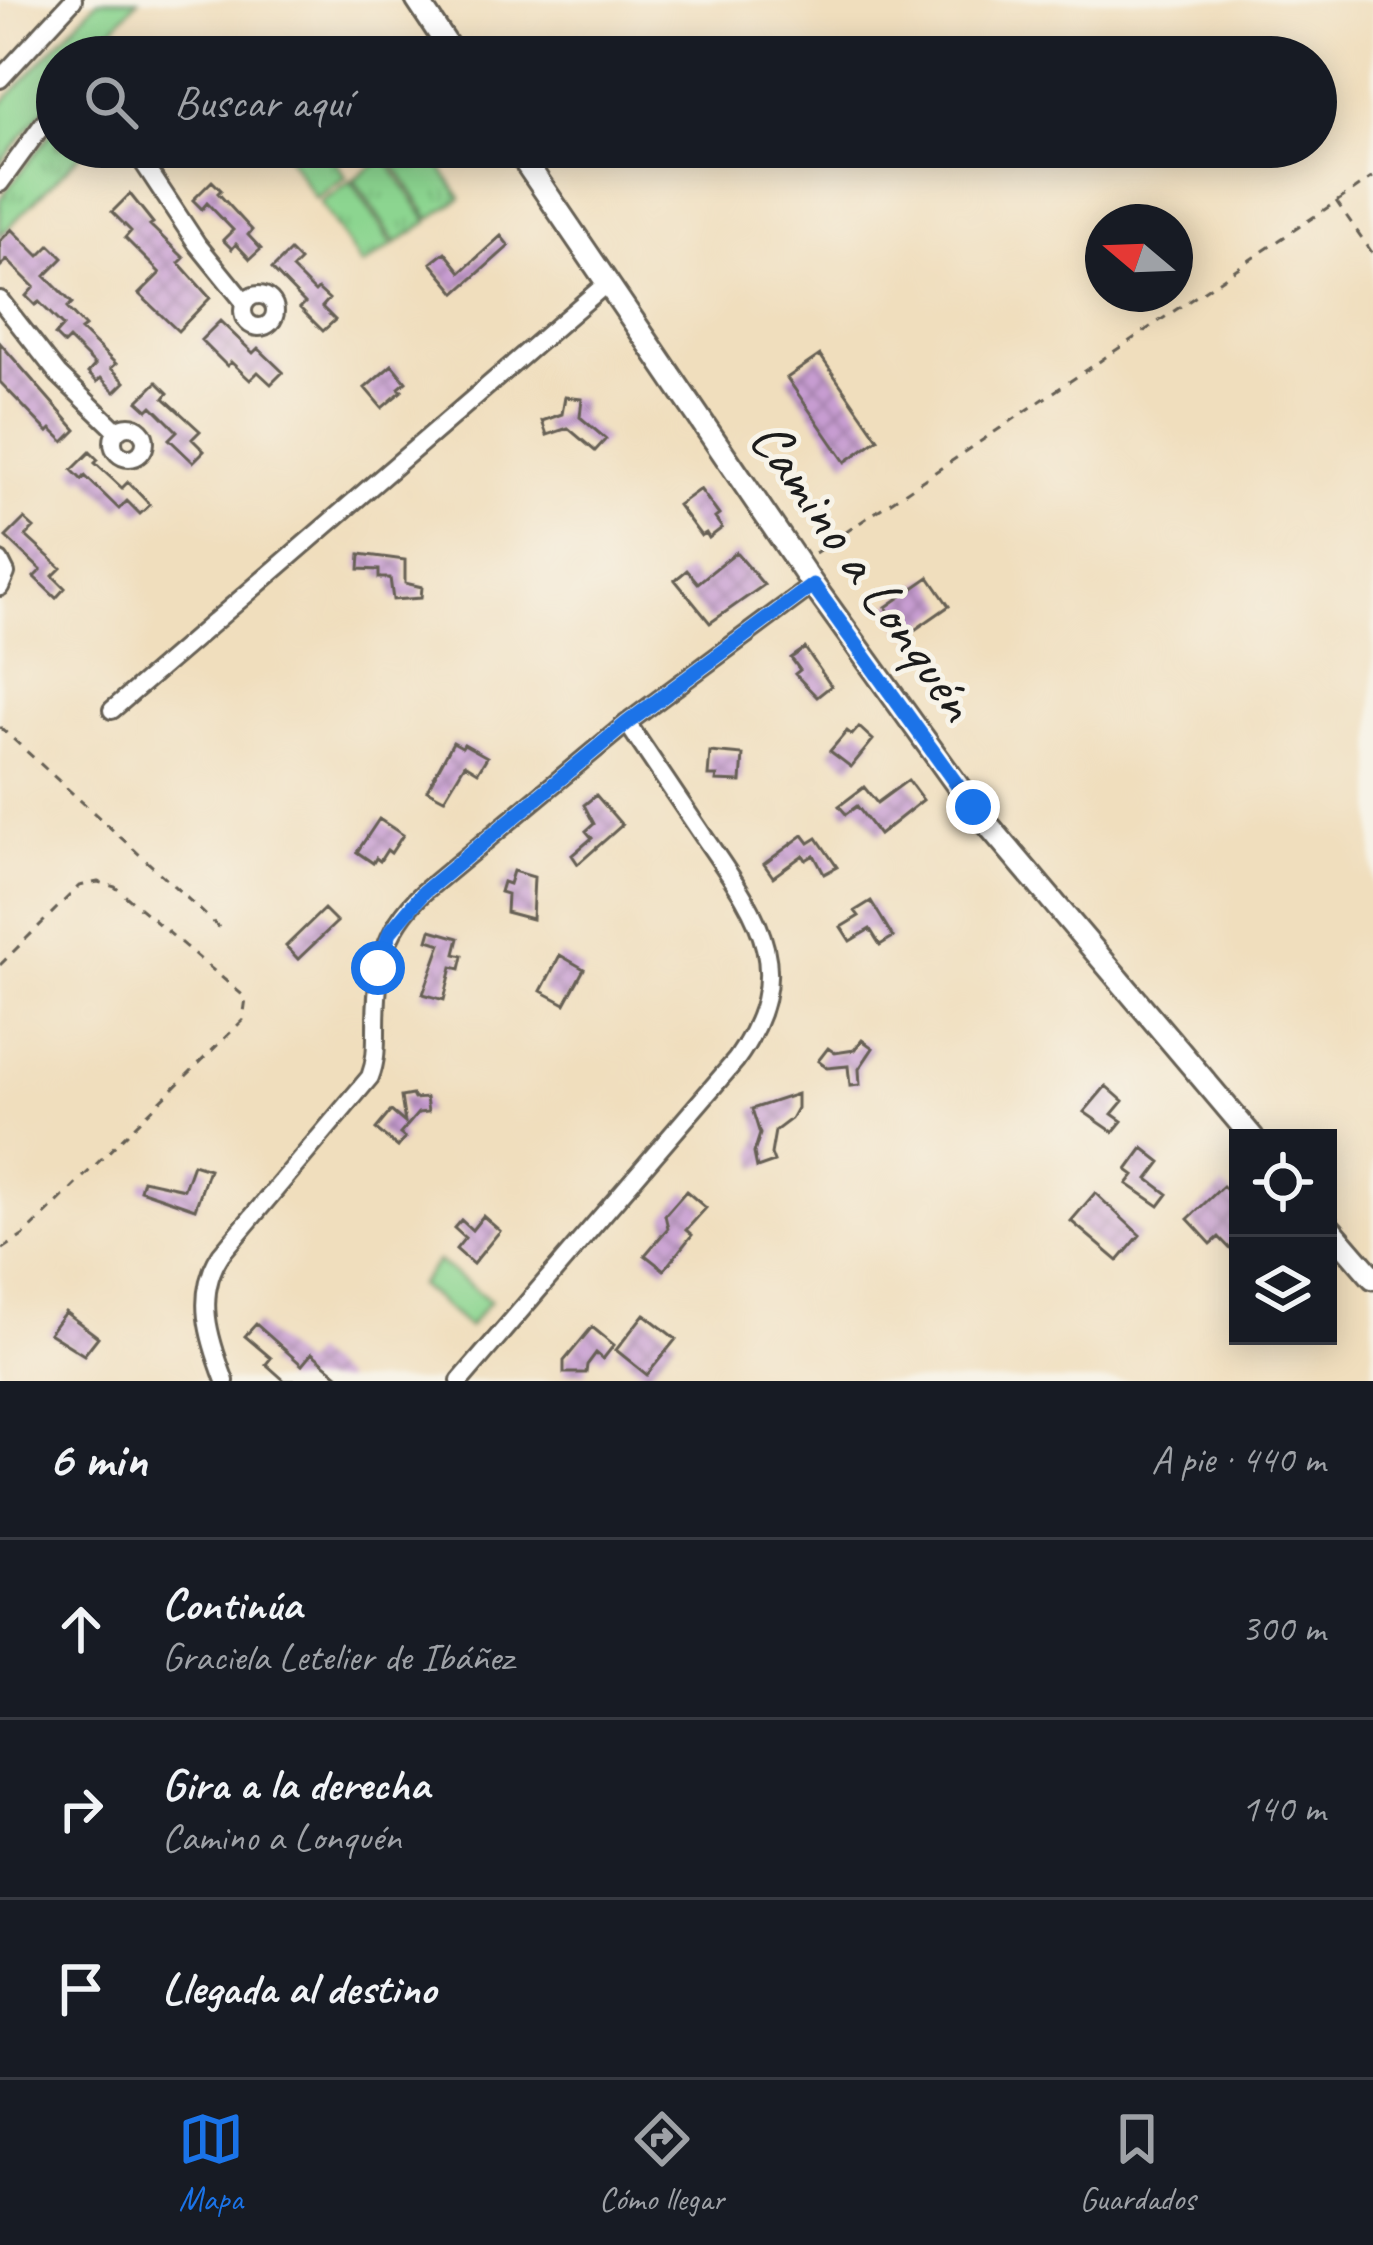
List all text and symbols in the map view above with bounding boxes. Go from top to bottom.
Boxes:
search box [36,36,1337,168]
icon: search [78,69,144,135]
text: Buscar aquí [174,74,350,131]
north arrow [1085,204,1193,312]
street label: Camino a Lonquén [734,406,995,736]
route end [946,780,1000,834]
route start [351,941,405,995]
map controls [1229,1129,1337,1345]
button: locate [1229,1129,1337,1237]
button: layers [1229,1237,1337,1345]
text: 6 min [48,1427,147,1491]
text: A pie · 440 m [1151,1435,1325,1484]
text: Continúa [162,1576,302,1633]
icon: ahead [48,1596,114,1662]
text: 300 m [1241,1604,1325,1653]
text: Graciela Letelier de Ibáñez [162,1633,513,1682]
text: Gira a la derecha [162,1756,429,1813]
icon: right [48,1776,114,1842]
text: 140 m [1241,1784,1325,1833]
text: Camino a Lonquén [162,1813,401,1862]
icon: arrive [48,1956,114,2022]
text: Llegada al destino [162,1960,436,2017]
tab: Mapa [178,2106,244,2220]
tab: Cómo llegar [599,2106,724,2220]
tab: Guardados [1080,2106,1195,2220]

